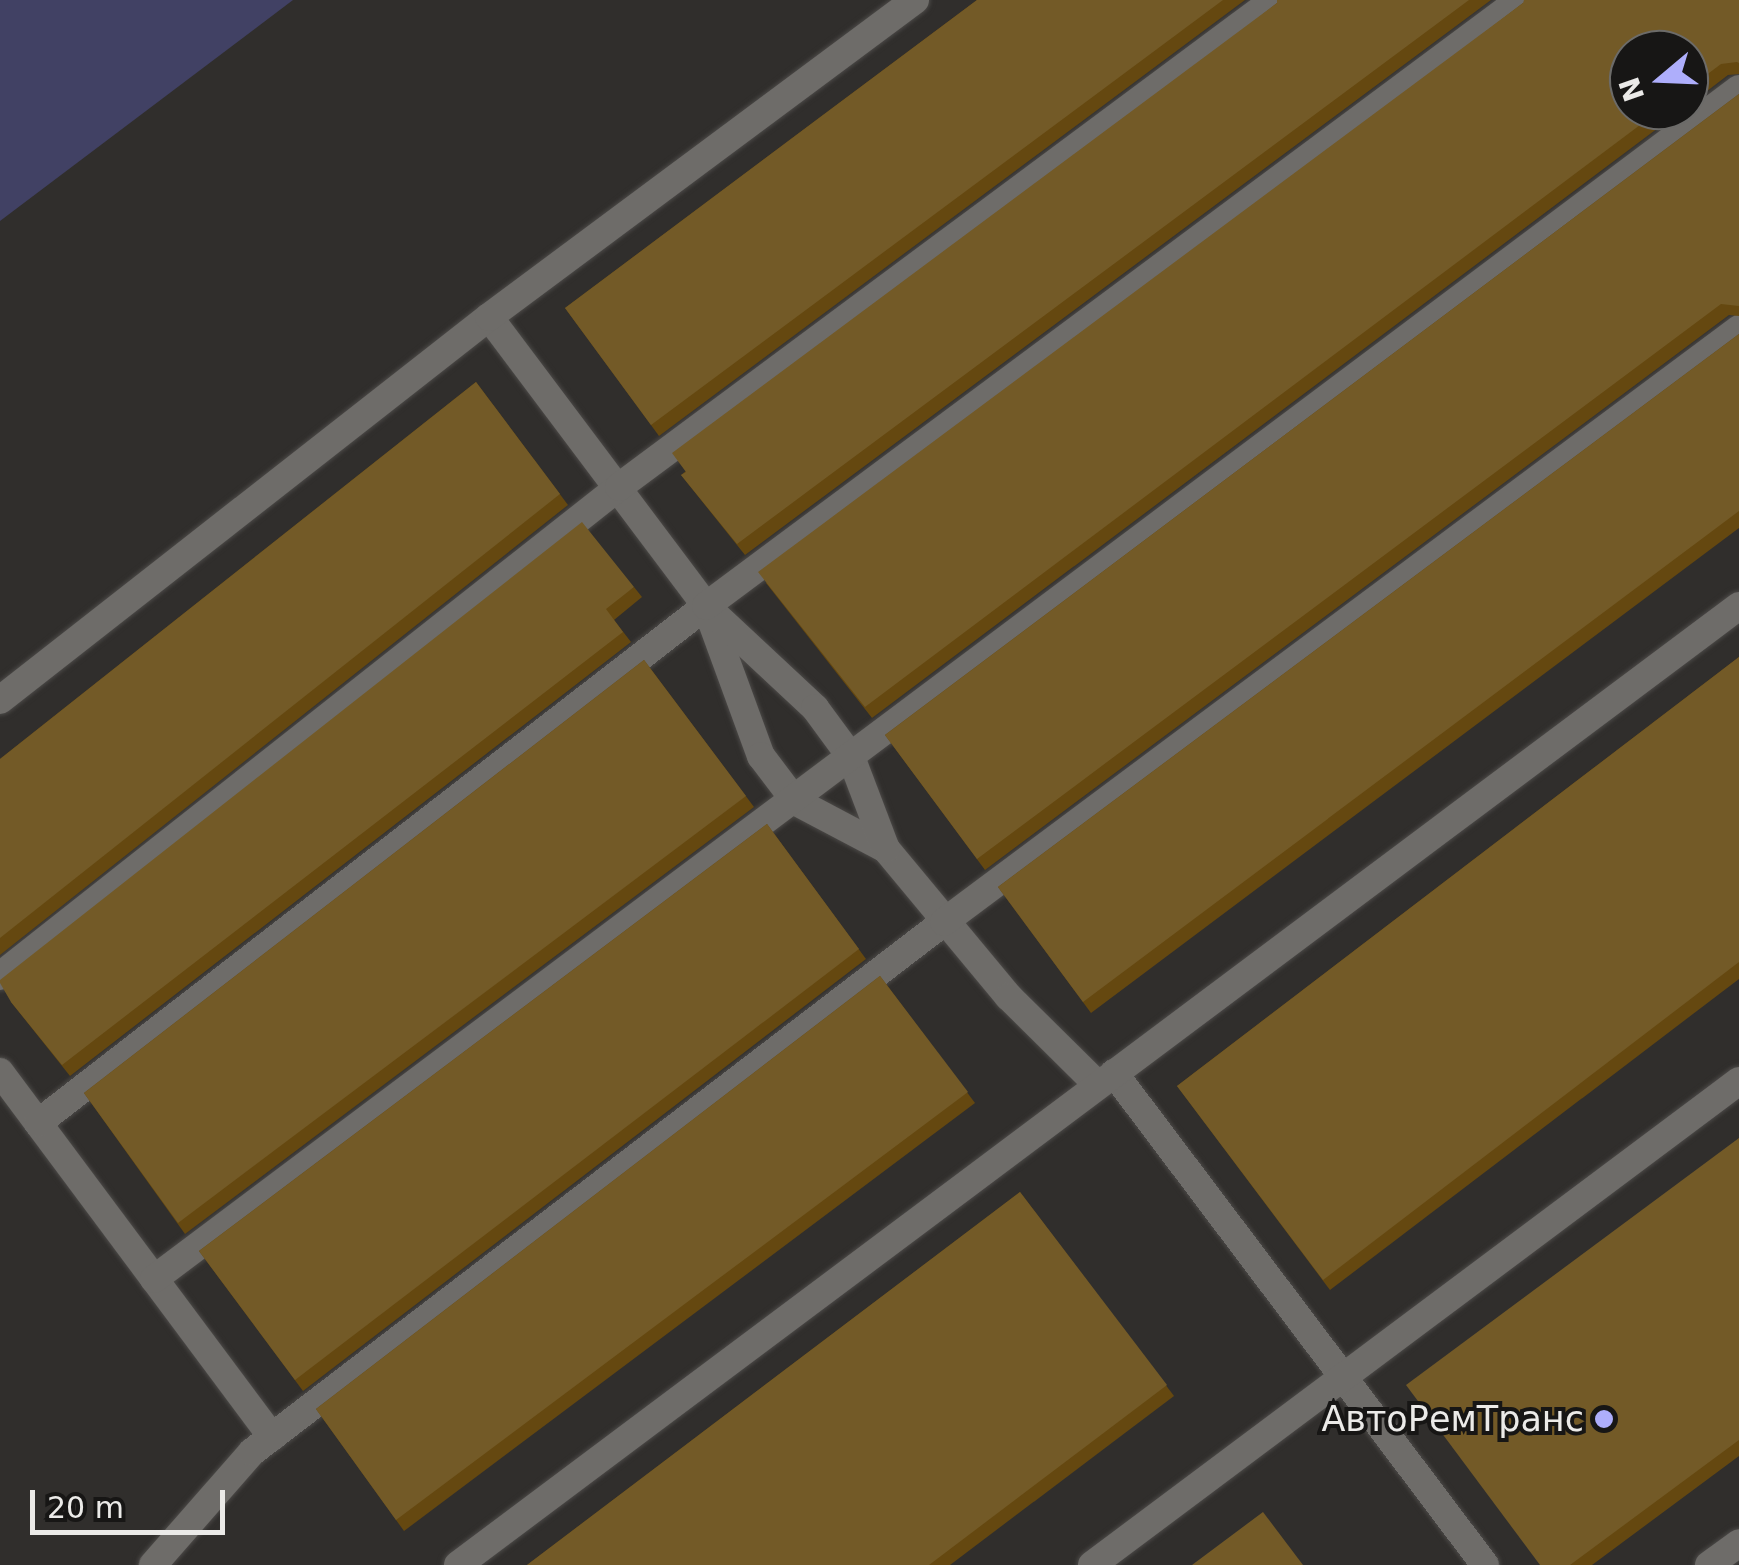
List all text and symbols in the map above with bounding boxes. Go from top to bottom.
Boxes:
north arrow [1609,30,1709,130]
text: N [1613,73,1651,106]
place label: АвтоРемТранс [1321,1398,1584,1440]
marker: АвтоРемТранс [1593,1408,1615,1430]
scale bar [35,1470,230,1532]
text: 20 m [47,1490,124,1525]

